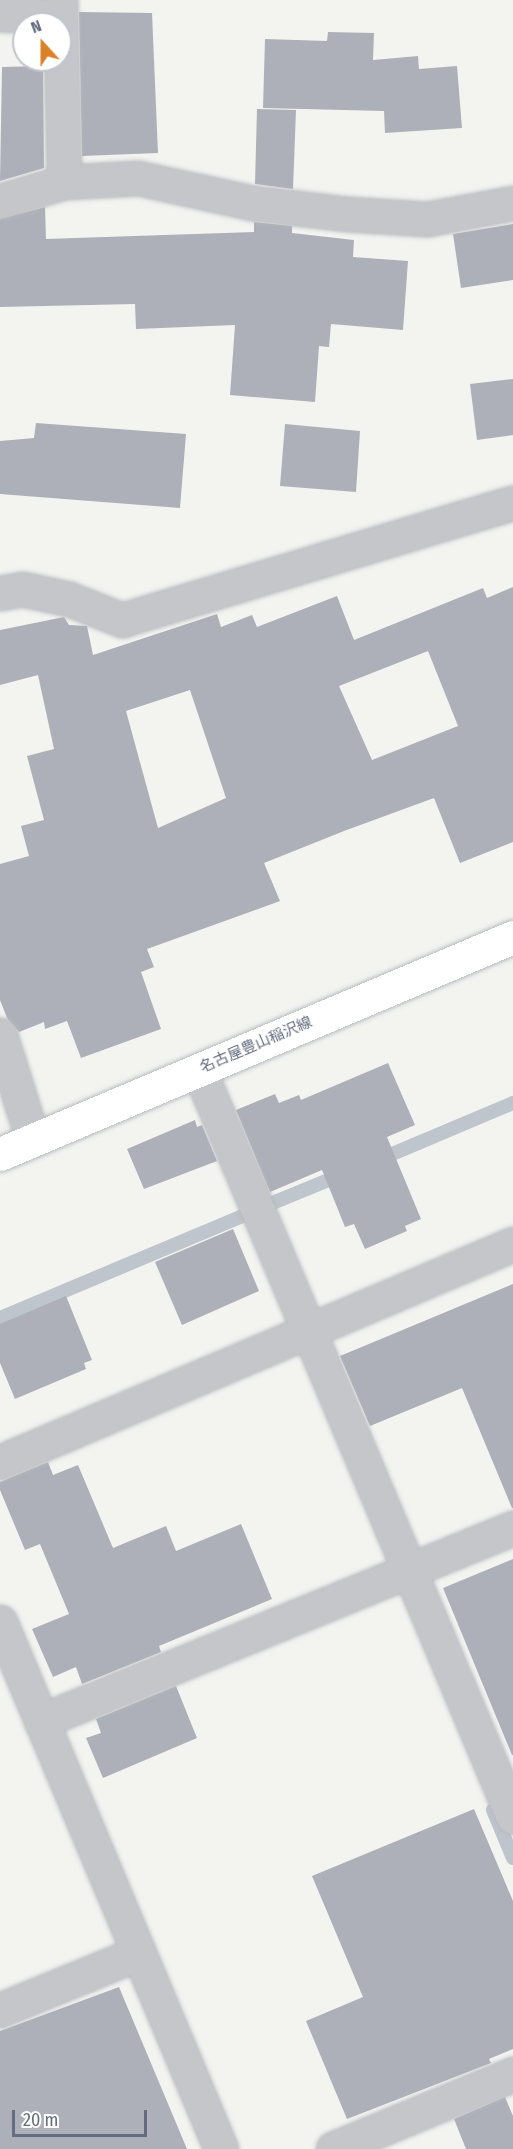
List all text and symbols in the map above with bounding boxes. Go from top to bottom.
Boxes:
north arrow [12,12,72,72]
text: N [28,16,44,37]
street label: 名古屋豊山稲沢線 [197,1013,315,1077]
scale bar [15,2098,150,2136]
text: 20 m [23,2109,58,2131]

